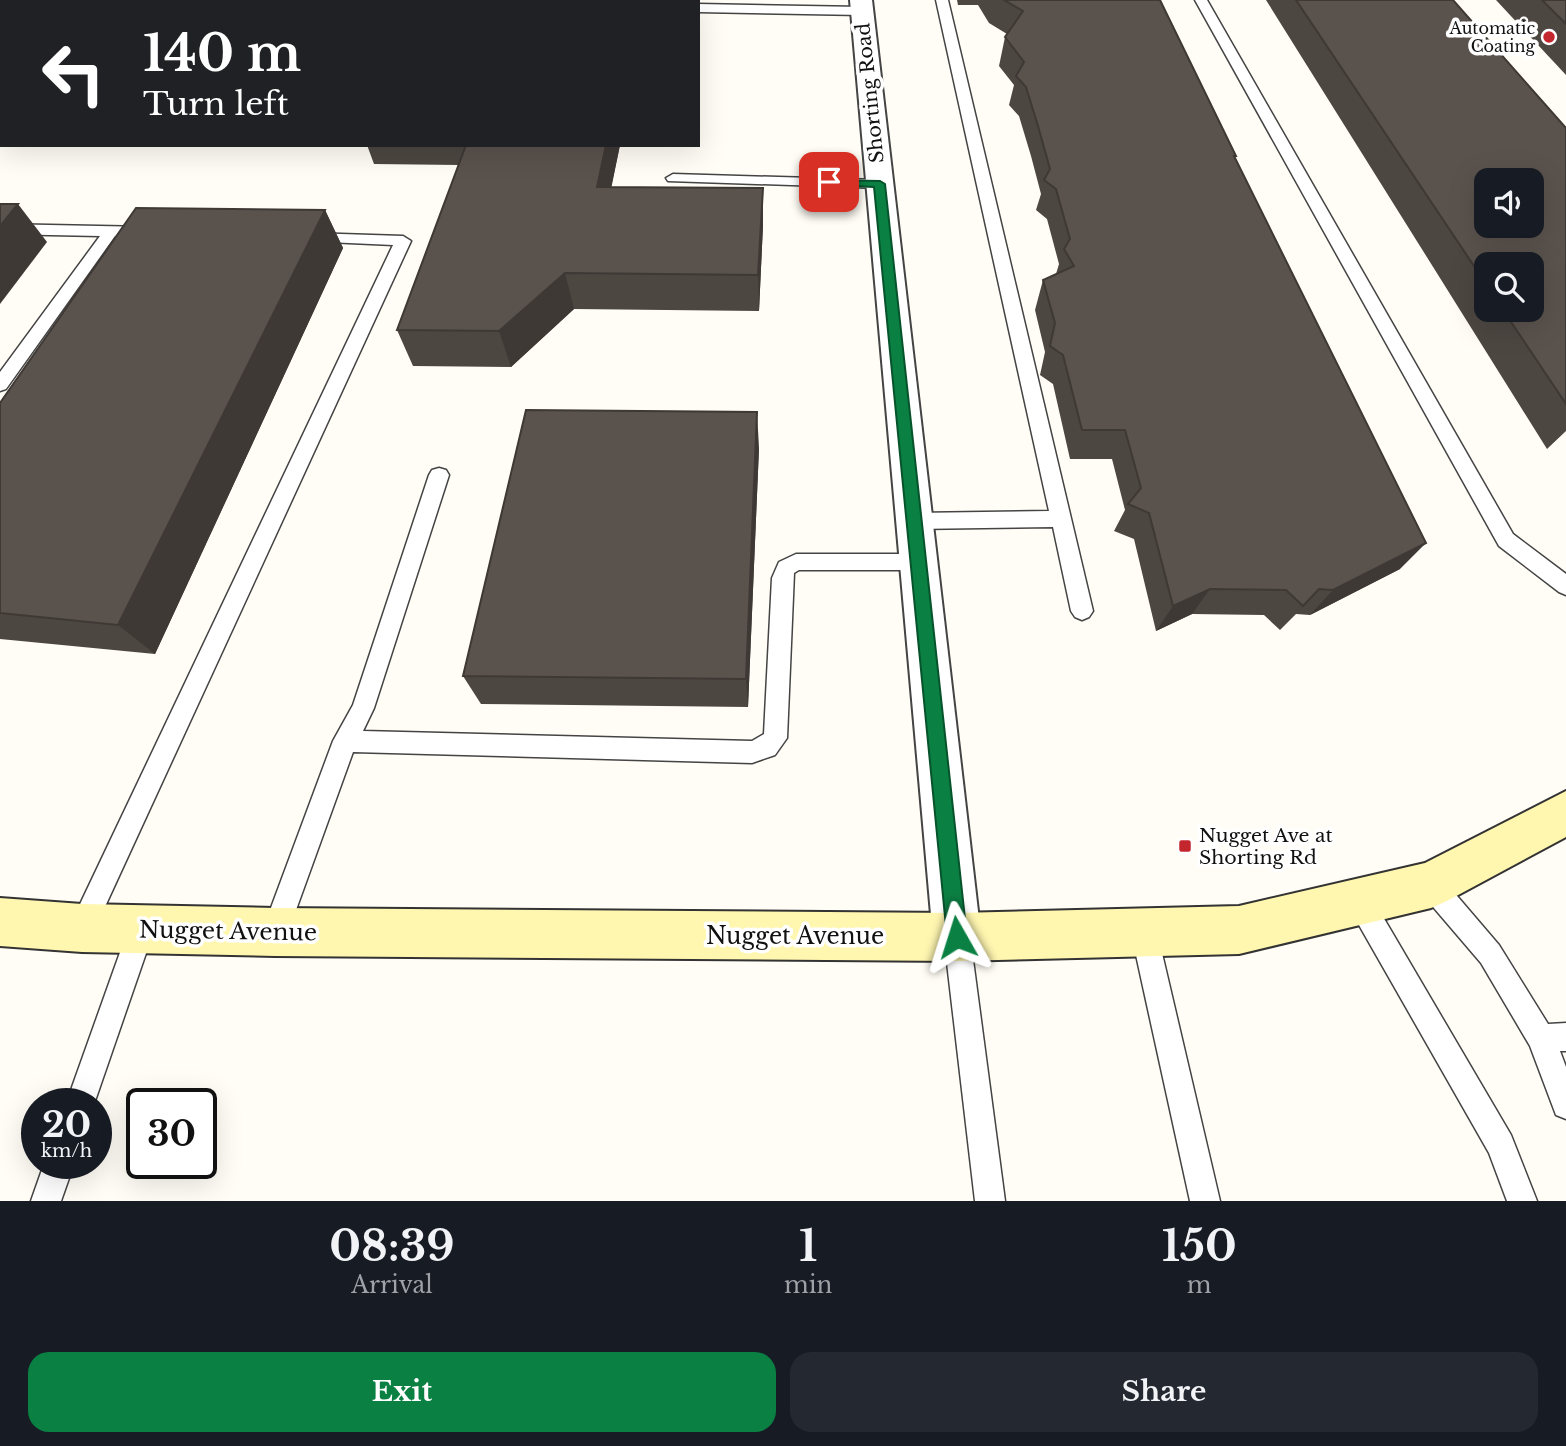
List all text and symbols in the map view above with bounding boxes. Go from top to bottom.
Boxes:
place label: Automatic Coating [1449,18,1535,56]
street label: Shorting Road [851,22,889,164]
text: 140 m [143,23,301,84]
icon: left [28,28,119,119]
marker: Automatic Coating [1541,29,1557,45]
text: Turn left [143,84,289,124]
pin [799,152,859,212]
icon: arrive [810,163,848,201]
map controls [1474,168,1544,322]
button: sound [1474,168,1544,238]
button: search [1474,252,1544,322]
place label: Nugget Ave at Shorting Rd [1199,824,1333,869]
marker: Nugget Ave at Shorting Rd [1177,838,1193,854]
position arrow [920,900,994,974]
street label: Nugget Avenue [139,915,317,947]
street label: Nugget Avenue [706,922,884,950]
speed limit sign: 30 [126,1088,217,1179]
text: 20 [42,1103,91,1146]
text: km/h [41,1140,92,1162]
text: 08:39 [329,1220,455,1272]
text: 1 [799,1220,817,1272]
text: 150 [1162,1220,1237,1272]
text: Arrival [351,1271,433,1299]
text: min [784,1271,832,1299]
text: m [1187,1271,1211,1299]
button: Exit [28,1352,776,1432]
button: Share [790,1352,1538,1432]

